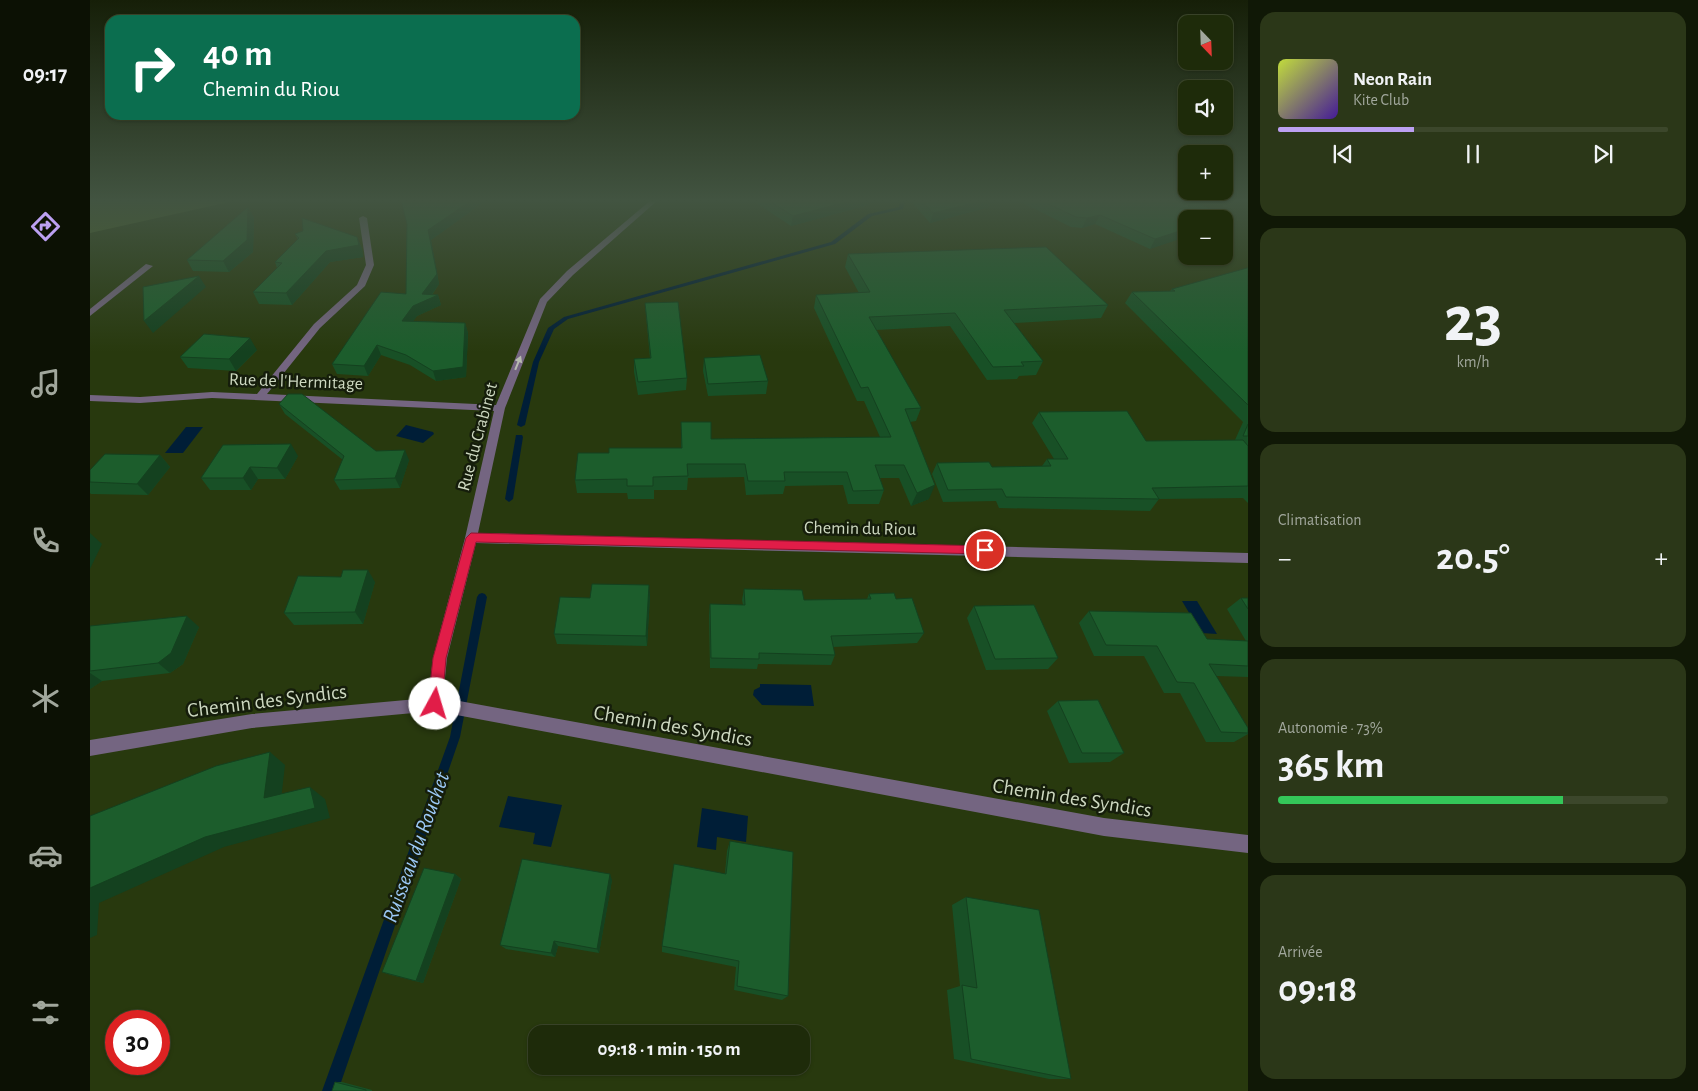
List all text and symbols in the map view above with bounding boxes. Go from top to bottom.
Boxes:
north arrow [1178,15,1232,70]
map controls [1178,15,1233,265]
icon: right [120,35,185,100]
text: 40 m [203,37,272,72]
text: 09:17 [23,63,67,85]
text: Neon Rain [1353,70,1432,89]
text: Chemin du Riou [203,78,340,100]
button: sound [1178,80,1233,135]
text: Kite Club [1353,92,1409,108]
icon: previous [1329,140,1357,168]
icon: pause [1459,140,1487,168]
icon: next [1589,140,1617,168]
button: + [1178,145,1233,200]
icon: directions [28,209,63,244]
button: − [1178,210,1233,265]
text: 23 [1444,288,1502,353]
text: km/h [1456,354,1490,370]
one-way arrow [514,355,522,370]
icon: music [28,366,63,401]
street label: Rue de l'Hermitage [229,371,363,393]
street label: Rue du Crabinet [455,381,501,493]
text: Climatisation [1278,512,1362,528]
street label: Chemin du Riou [804,519,916,539]
icon: phone [28,523,63,558]
pin [964,529,1006,571]
icon: arrive [971,536,999,564]
text: 20.5° [1436,539,1510,577]
text: − [1278,545,1291,573]
text: + [1655,545,1668,573]
position arrow [408,677,460,729]
icon: climate [28,681,63,716]
street label: Chemin des Syndics [186,681,348,721]
street label: Chemin des Syndics [592,702,754,750]
text: Autonomie · 73% [1278,720,1383,736]
text: 365 km [1278,747,1384,785]
water label: Ruisseau du Rouchet [379,768,454,925]
street label: Chemin des Syndics [991,775,1153,821]
icon: car [28,838,63,873]
text: Arrivée [1278,944,1323,960]
text: 09:18 [1278,971,1357,1009]
icon: filters [28,995,63,1030]
speed limit sign: 30 [105,1010,170,1075]
text: 09:18 · 1 min · 150 m [597,1040,741,1059]

